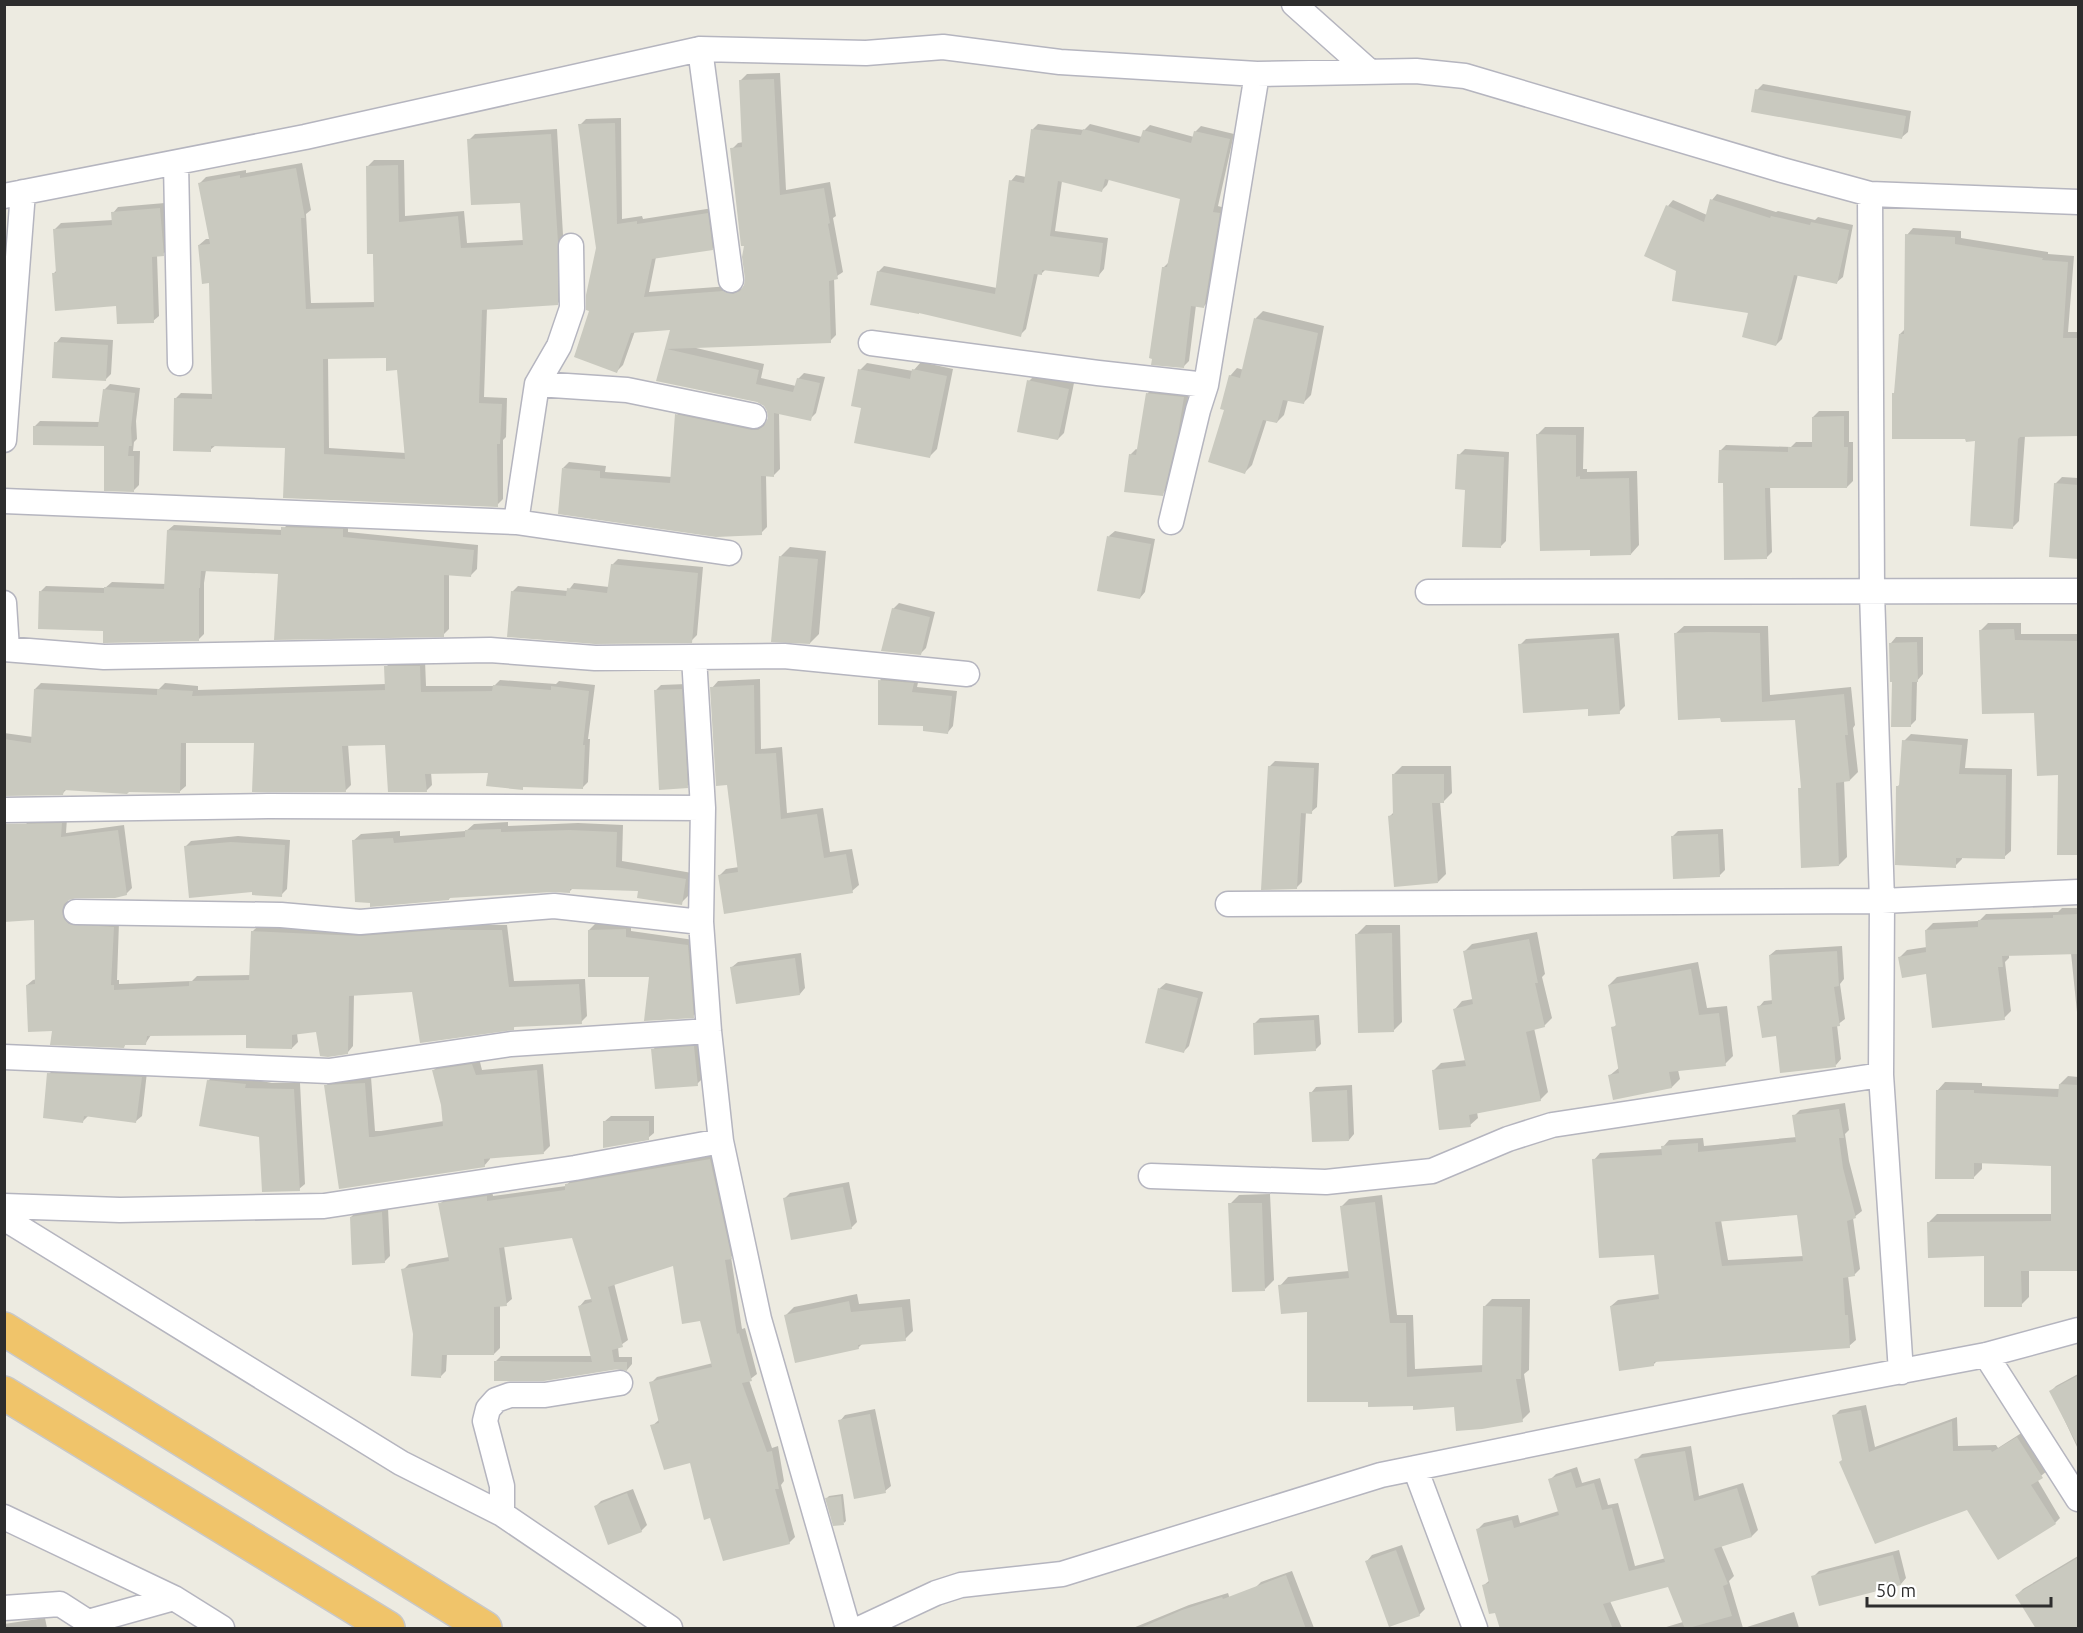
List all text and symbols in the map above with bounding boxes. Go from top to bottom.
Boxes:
scale bar [1867,1570,2052,1608]
text: 50 m [1876,1580,1916,1600]

